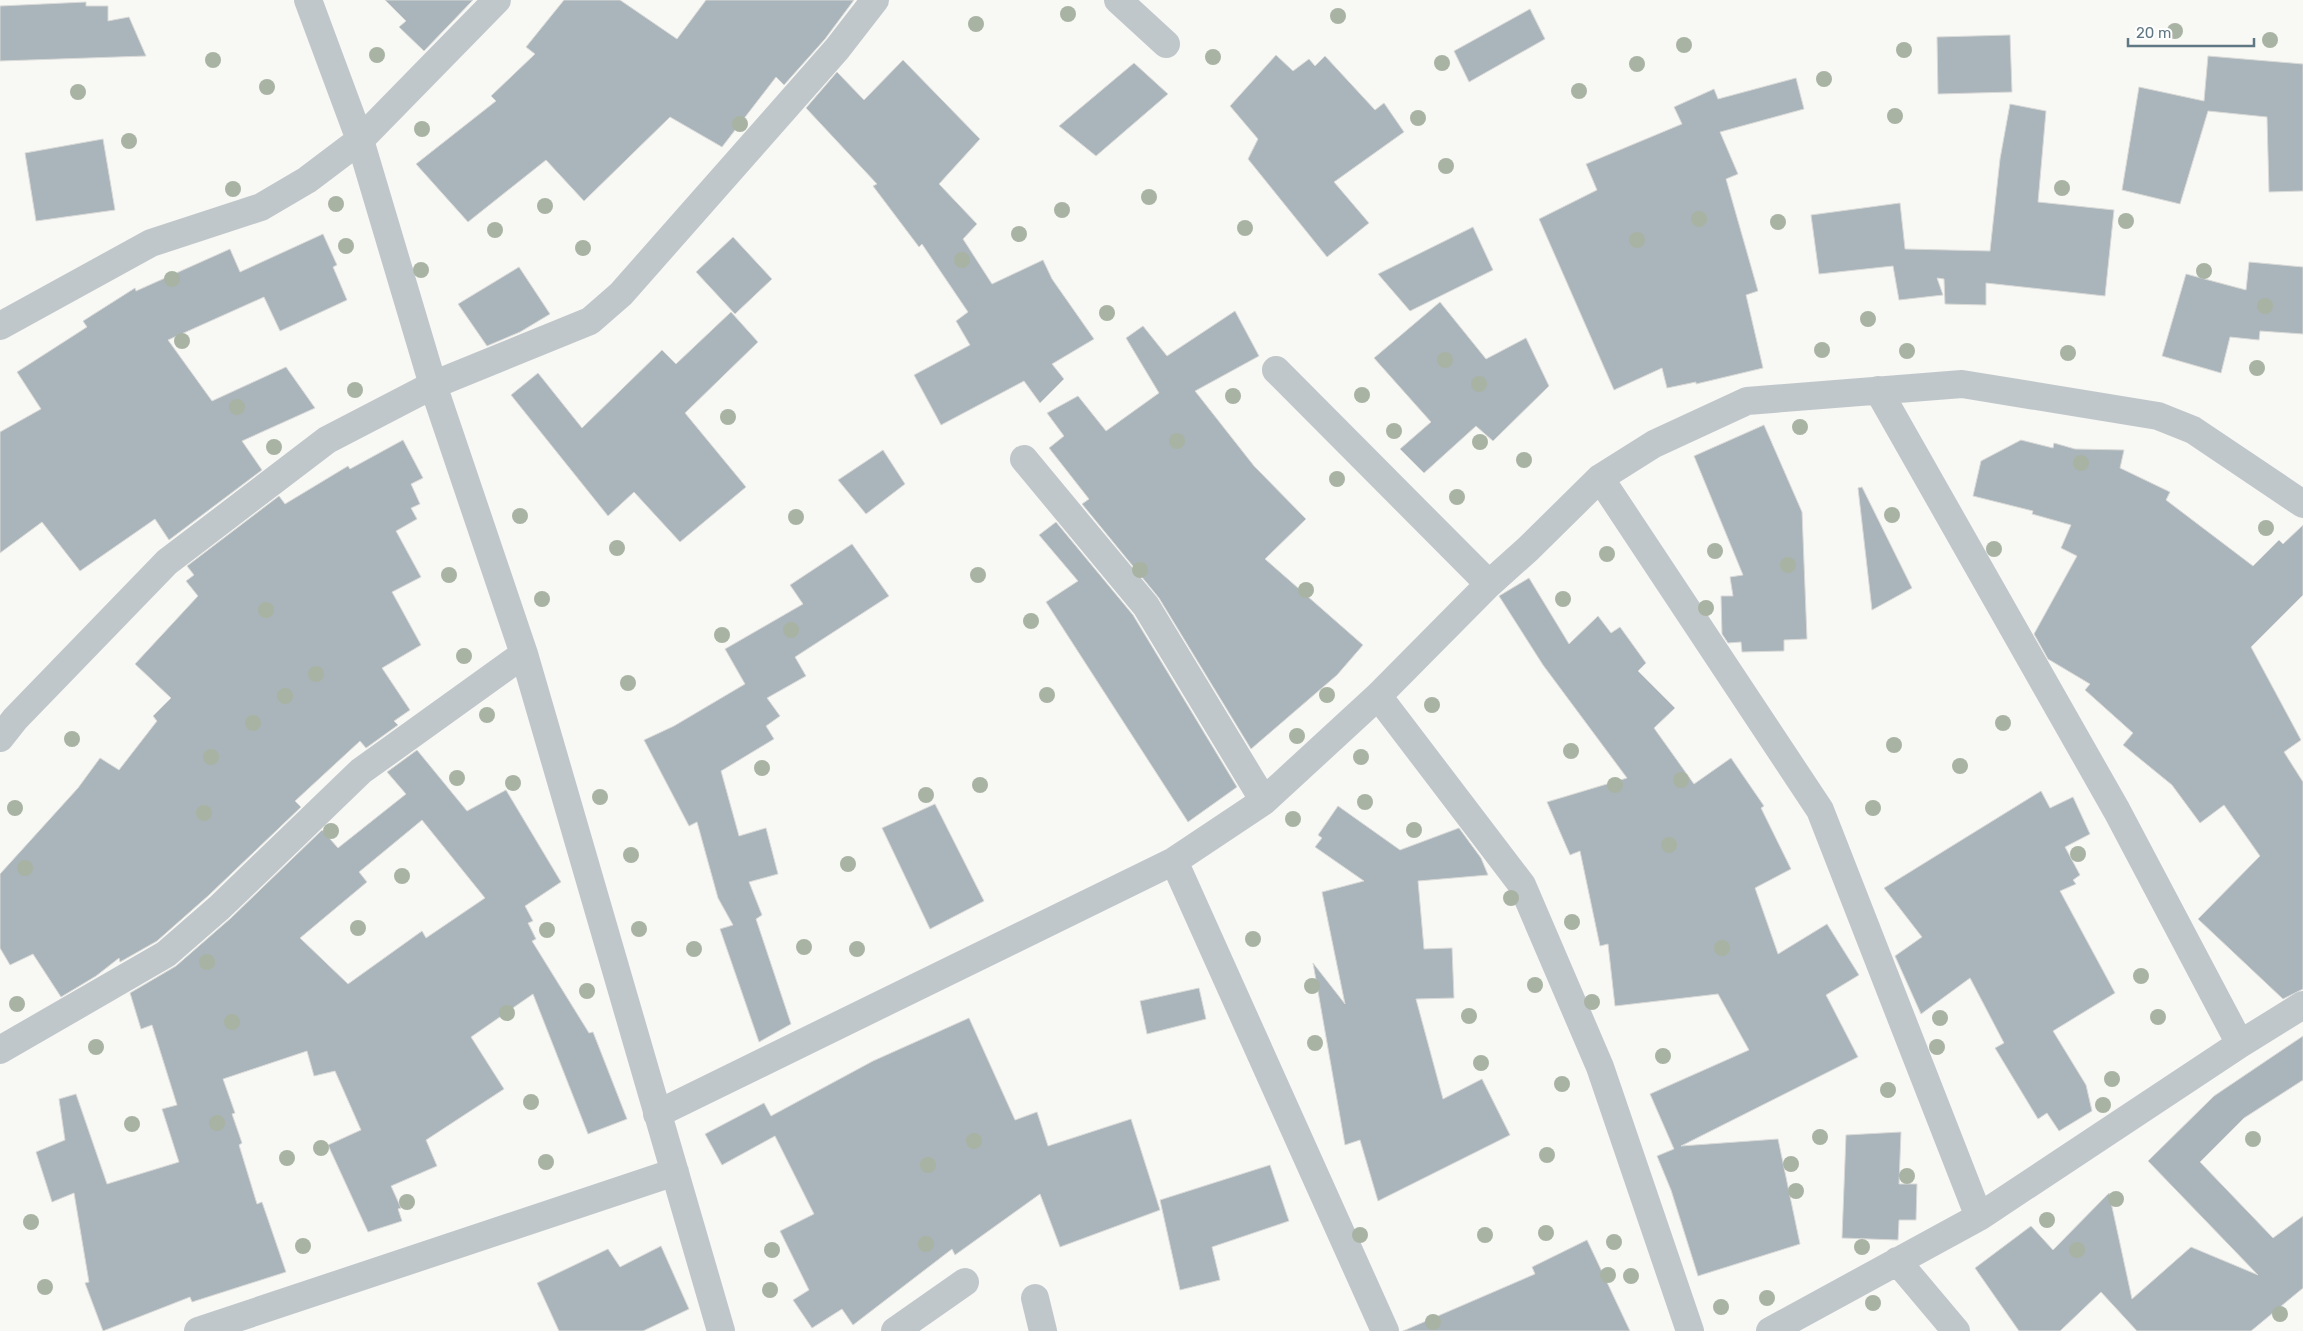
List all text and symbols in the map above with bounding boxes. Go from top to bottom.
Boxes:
scale bar [2128,15,2254,47]
text: 20 m [2136,24,2171,42]

